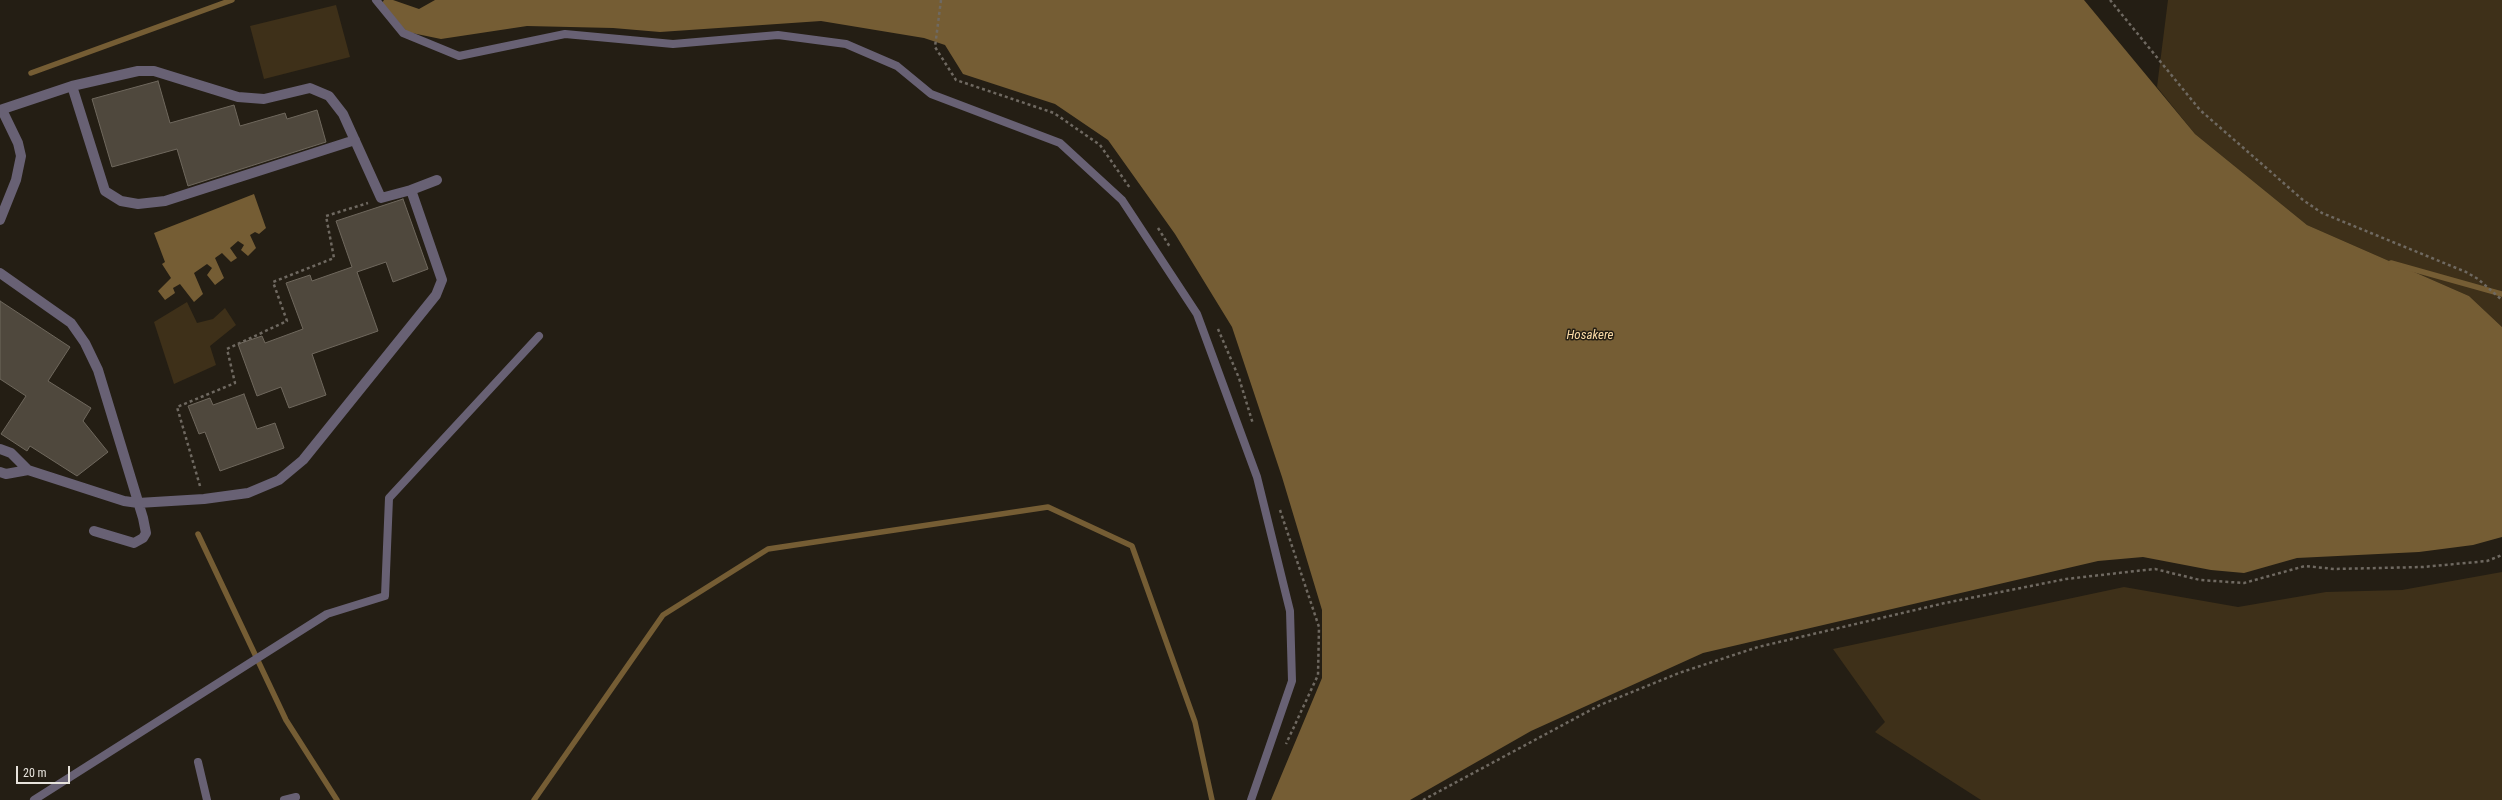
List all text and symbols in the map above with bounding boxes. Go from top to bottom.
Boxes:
water label: Hosakere [1566,328,1614,344]
scale bar [18,758,72,784]
text: 20 m [23,766,47,780]

